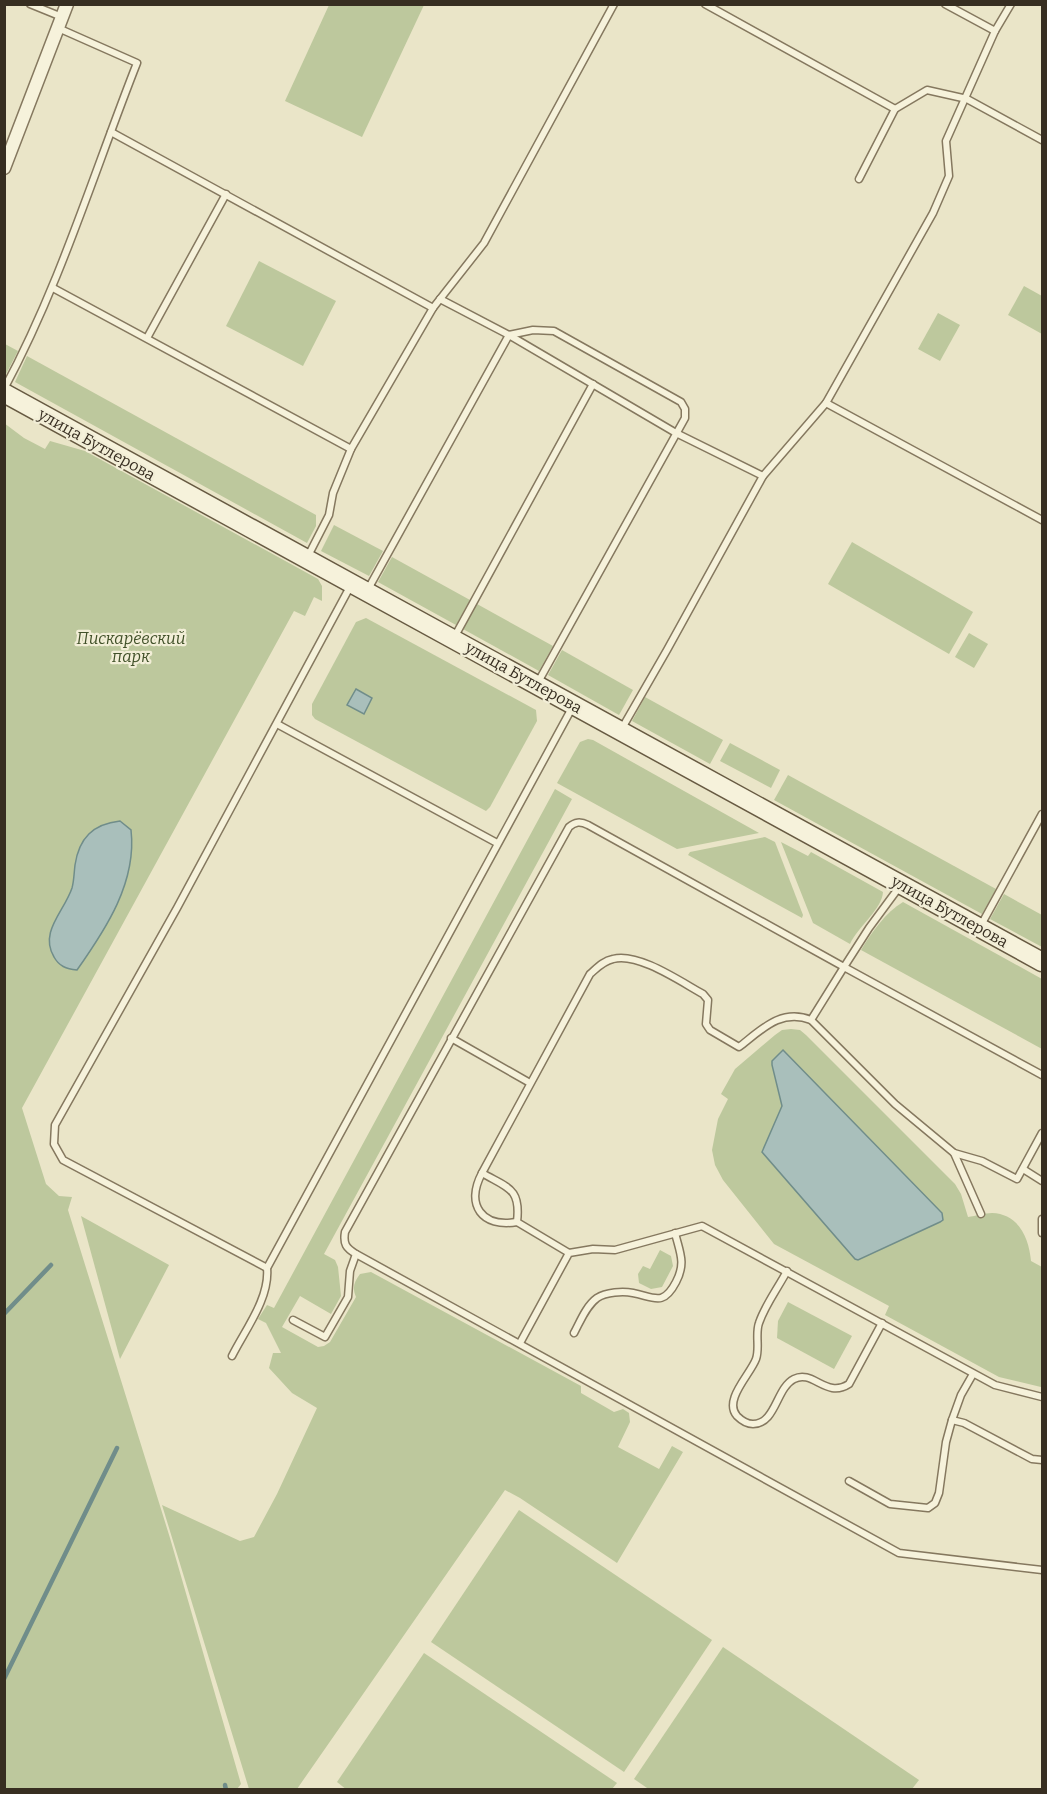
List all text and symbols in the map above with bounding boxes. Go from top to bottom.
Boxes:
street label: улица Бутлерова [34,404,159,485]
park label: Пискарёвский парк [77,629,185,666]
street label: улица Бутлерова [461,637,586,718]
street label: улица Бутлерова [887,871,1012,952]

